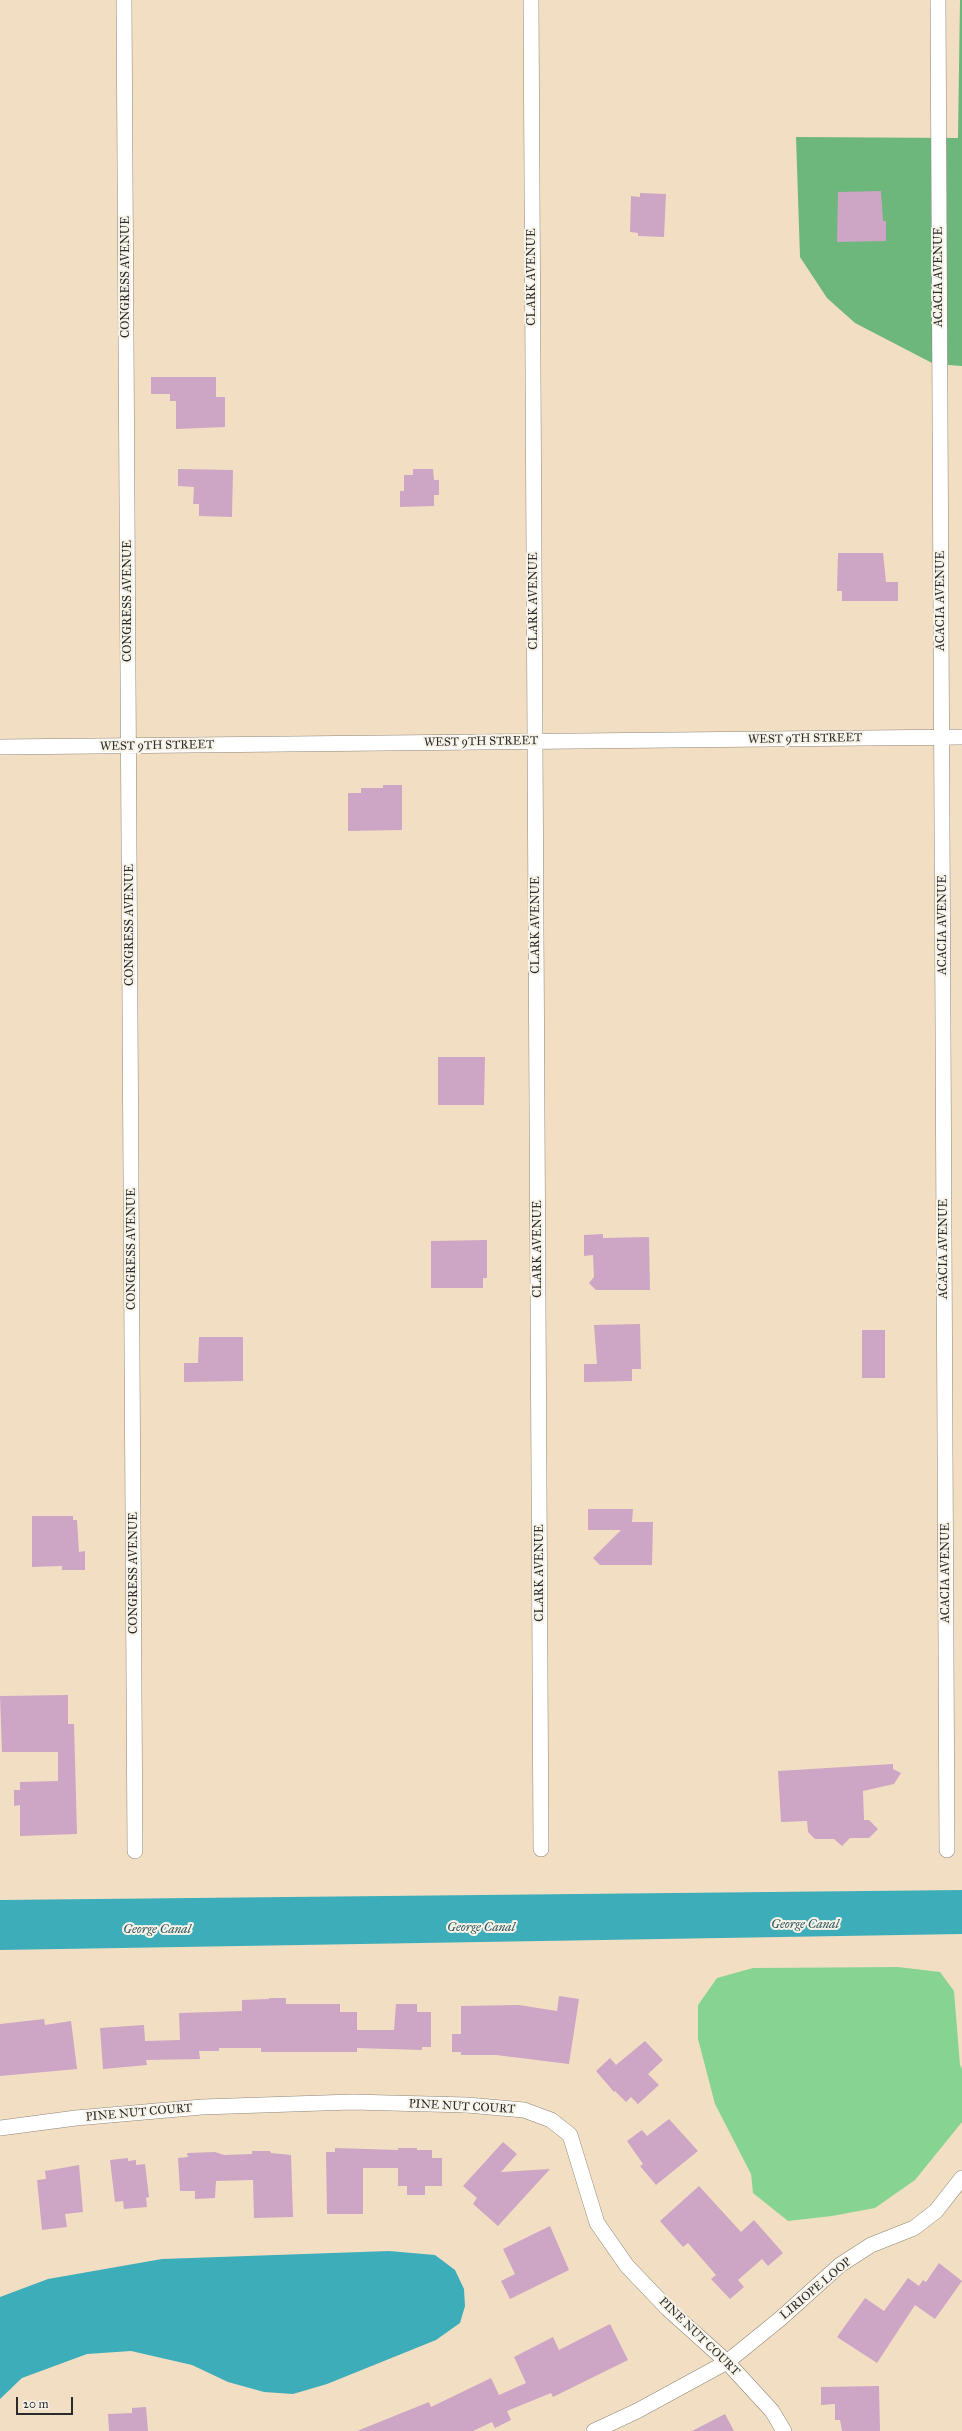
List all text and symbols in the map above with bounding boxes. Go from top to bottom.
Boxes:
street label: CONGRESS AVENUE [119,216,133,338]
street label: ACACIA AVENUE [932,227,946,327]
street label: CLARK AVENUE [525,228,539,326]
street label: CONGRESS AVENUE [121,540,135,662]
street label: ACACIA AVENUE [934,551,948,651]
street label: CLARK AVENUE [527,552,541,650]
street label: WEST 9TH STREET [748,731,862,747]
street label: WEST 9TH STREET [424,734,538,750]
street label: WEST 9TH STREET [100,738,214,754]
street label: CONGRESS AVENUE [123,864,137,986]
street label: ACACIA AVENUE [936,875,950,975]
street label: CLARK AVENUE [529,876,543,974]
street label: CONGRESS AVENUE [125,1188,139,1310]
street label: ACACIA AVENUE [937,1199,951,1299]
street label: CLARK AVENUE [531,1200,545,1298]
street label: CONGRESS AVENUE [127,1512,141,1634]
street label: ACACIA AVENUE [939,1523,953,1623]
street label: CLARK AVENUE [533,1524,547,1622]
water label: George Canal [771,1917,839,1933]
water label: George Canal [447,1920,515,1936]
water label: George Canal [123,1922,191,1938]
street label: PINE NUT COURT [408,2097,516,2117]
street label: PINE NUT COURT [85,2101,193,2125]
street label: LIRIOPE LOOP [778,2255,854,2323]
street label: PINE NUT COURT [656,2295,742,2379]
scale bar [18,2389,75,2415]
text: 20 m [23,2397,49,2411]

